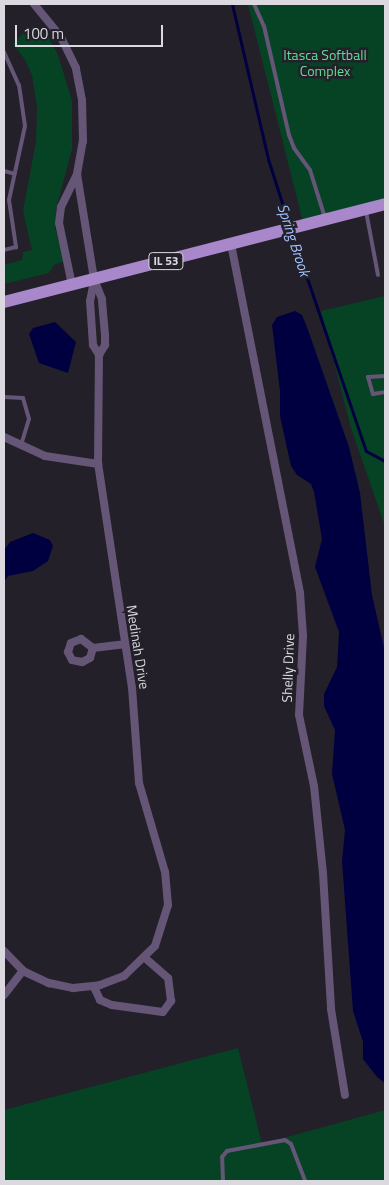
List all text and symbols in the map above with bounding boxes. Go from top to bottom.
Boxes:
scale bar [18,15,165,47]
text: 100 m [23,22,64,45]
park label: Itasca Softball Complex [283,47,367,80]
water label: Spring Brook [274,201,314,279]
road number: IL 53 [147,252,185,270]
street label: Medinah Drive [123,604,153,690]
street label: Shelly Drive [278,633,298,703]

